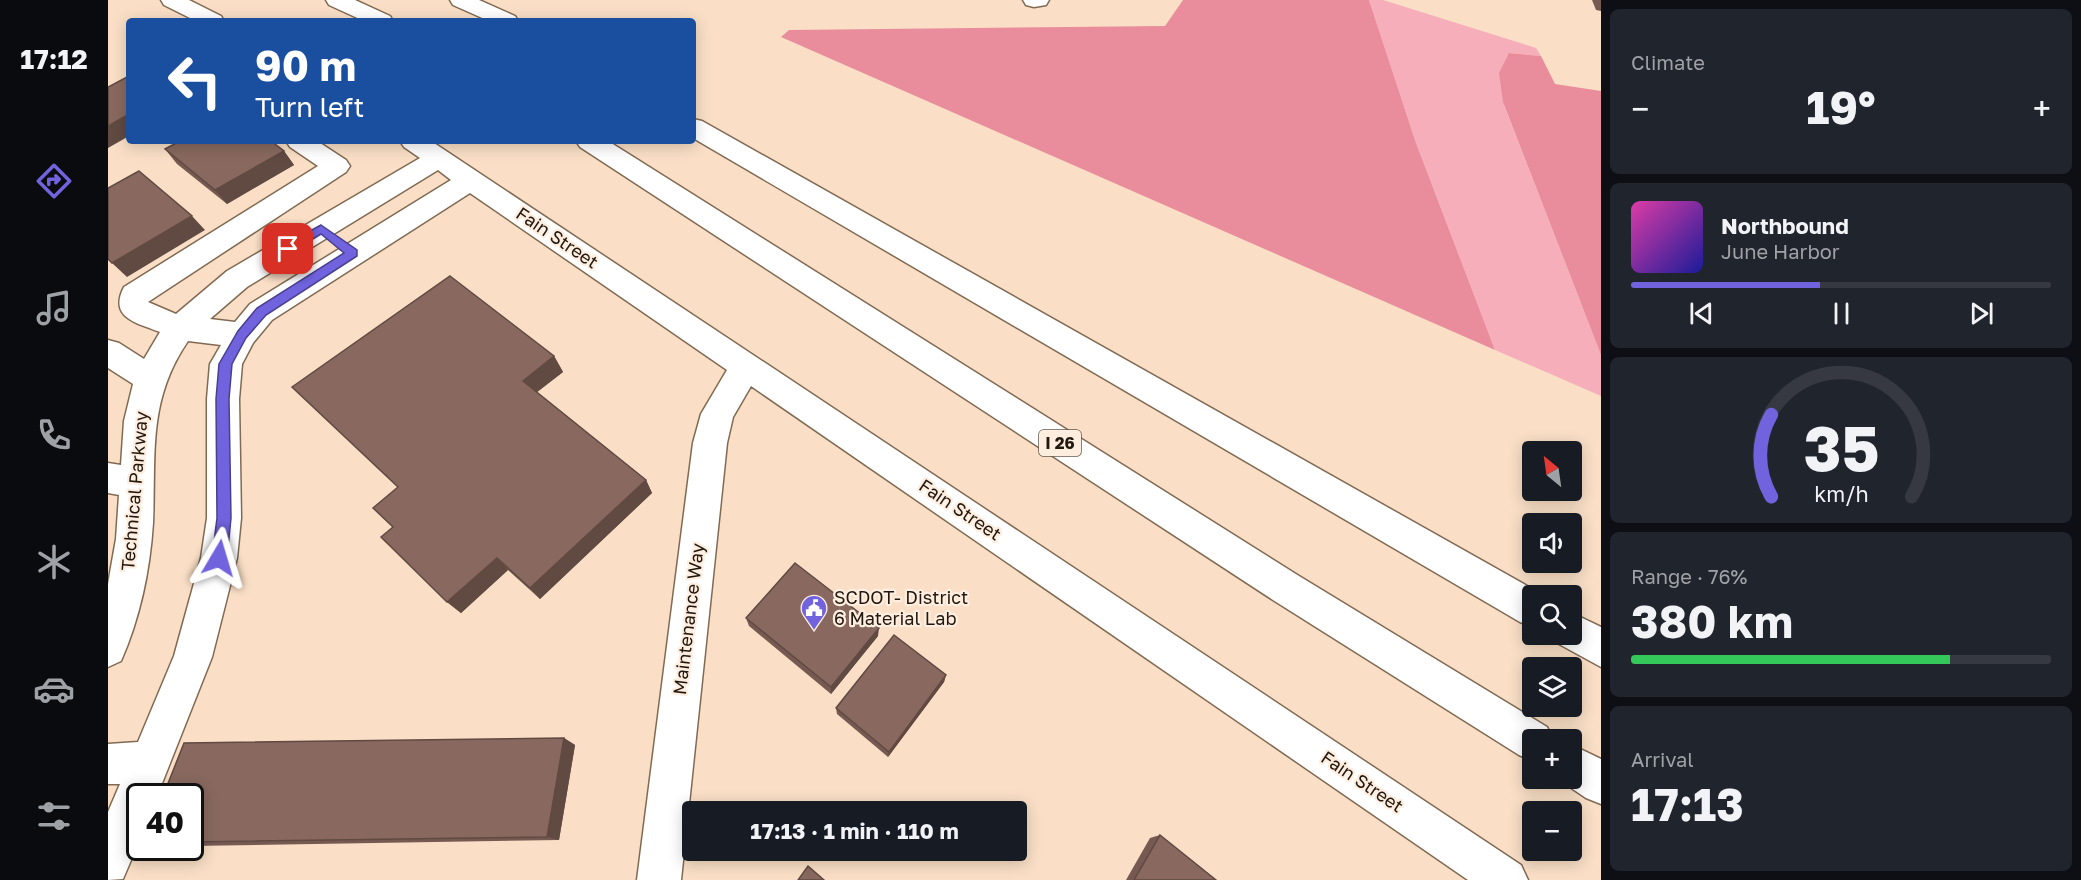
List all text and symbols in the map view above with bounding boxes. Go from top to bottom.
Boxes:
text: 90 m [255,40,356,90]
icon: left [156,42,234,120]
text: 17:12 [20,43,88,75]
text: Climate [1631,50,1705,74]
text: 19° [1806,80,1876,134]
text: − [1631,89,1649,128]
text: + [2033,89,2051,128]
text: Turn left [255,91,364,123]
icon: directions [33,160,75,202]
street label: Fain Street [512,202,603,273]
text: Northbound [1721,212,1849,239]
pin [262,223,313,274]
icon: arrive [271,232,304,265]
text: June Harbor [1721,239,1840,263]
icon: music [33,287,75,329]
icon: previous [1685,297,1718,330]
icon: pause [1825,297,1858,330]
icon: next [1965,297,1998,330]
street label: Technical Parkway [116,410,152,572]
text: 35 [1803,410,1879,485]
icon: phone [33,414,75,456]
road number: I 26 [1039,430,1081,456]
north arrow [1522,441,1582,501]
map controls [1522,441,1582,861]
street label: Fain Street [915,474,1006,545]
text: km/h [1814,481,1868,507]
button: sound [1522,513,1582,573]
position arrow [187,526,251,590]
icon: climate [33,541,75,583]
street label: Maintenance Way [668,542,708,696]
text: Range · 76% [1631,564,1747,588]
button: search [1522,585,1582,645]
place label: SCDOT- District 6 Material Lab [834,586,968,629]
public building icon: SCDOT- District 6 Material Lab [799,593,829,631]
text: 380 km [1631,594,1793,648]
button: layers [1522,657,1582,717]
icon: car [33,668,75,710]
button: + [1522,729,1582,789]
street label: Fain Street [1317,746,1408,817]
text: Arrival [1631,747,1694,771]
text: 17:13 [1631,777,1744,831]
speed limit sign: 40 [126,783,204,861]
icon: filters [33,795,75,837]
button: − [1522,801,1582,861]
text: 17:13 · 1 min · 110 m [750,817,959,844]

